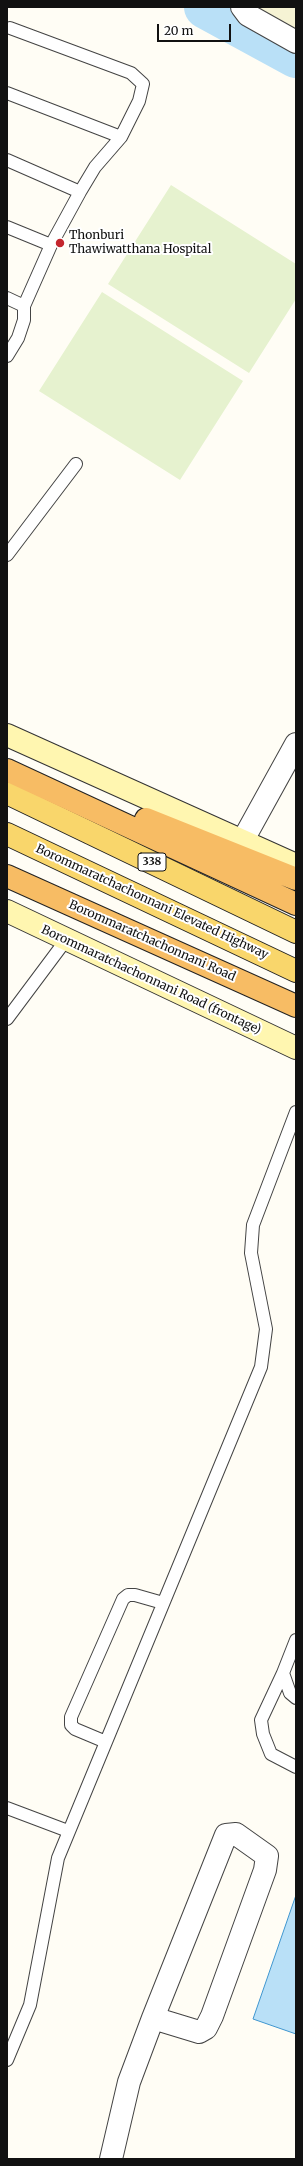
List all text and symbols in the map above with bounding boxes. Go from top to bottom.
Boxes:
scale bar [159,16,233,42]
text: 20 m [164,23,193,38]
place label: Thonburi Thawiwatthana Hospital [69,229,211,257]
marker: Thonburi Thawiwatthana Hospital [54,237,66,249]
street label: Borommaratchachonnani Elevated Highway [33,842,271,962]
road number: 338 [138,853,166,871]
street label: Borommaratchachonnani Road [66,898,238,984]
street label: Borommaratchachonnani Road (frontage) [39,923,263,1037]

